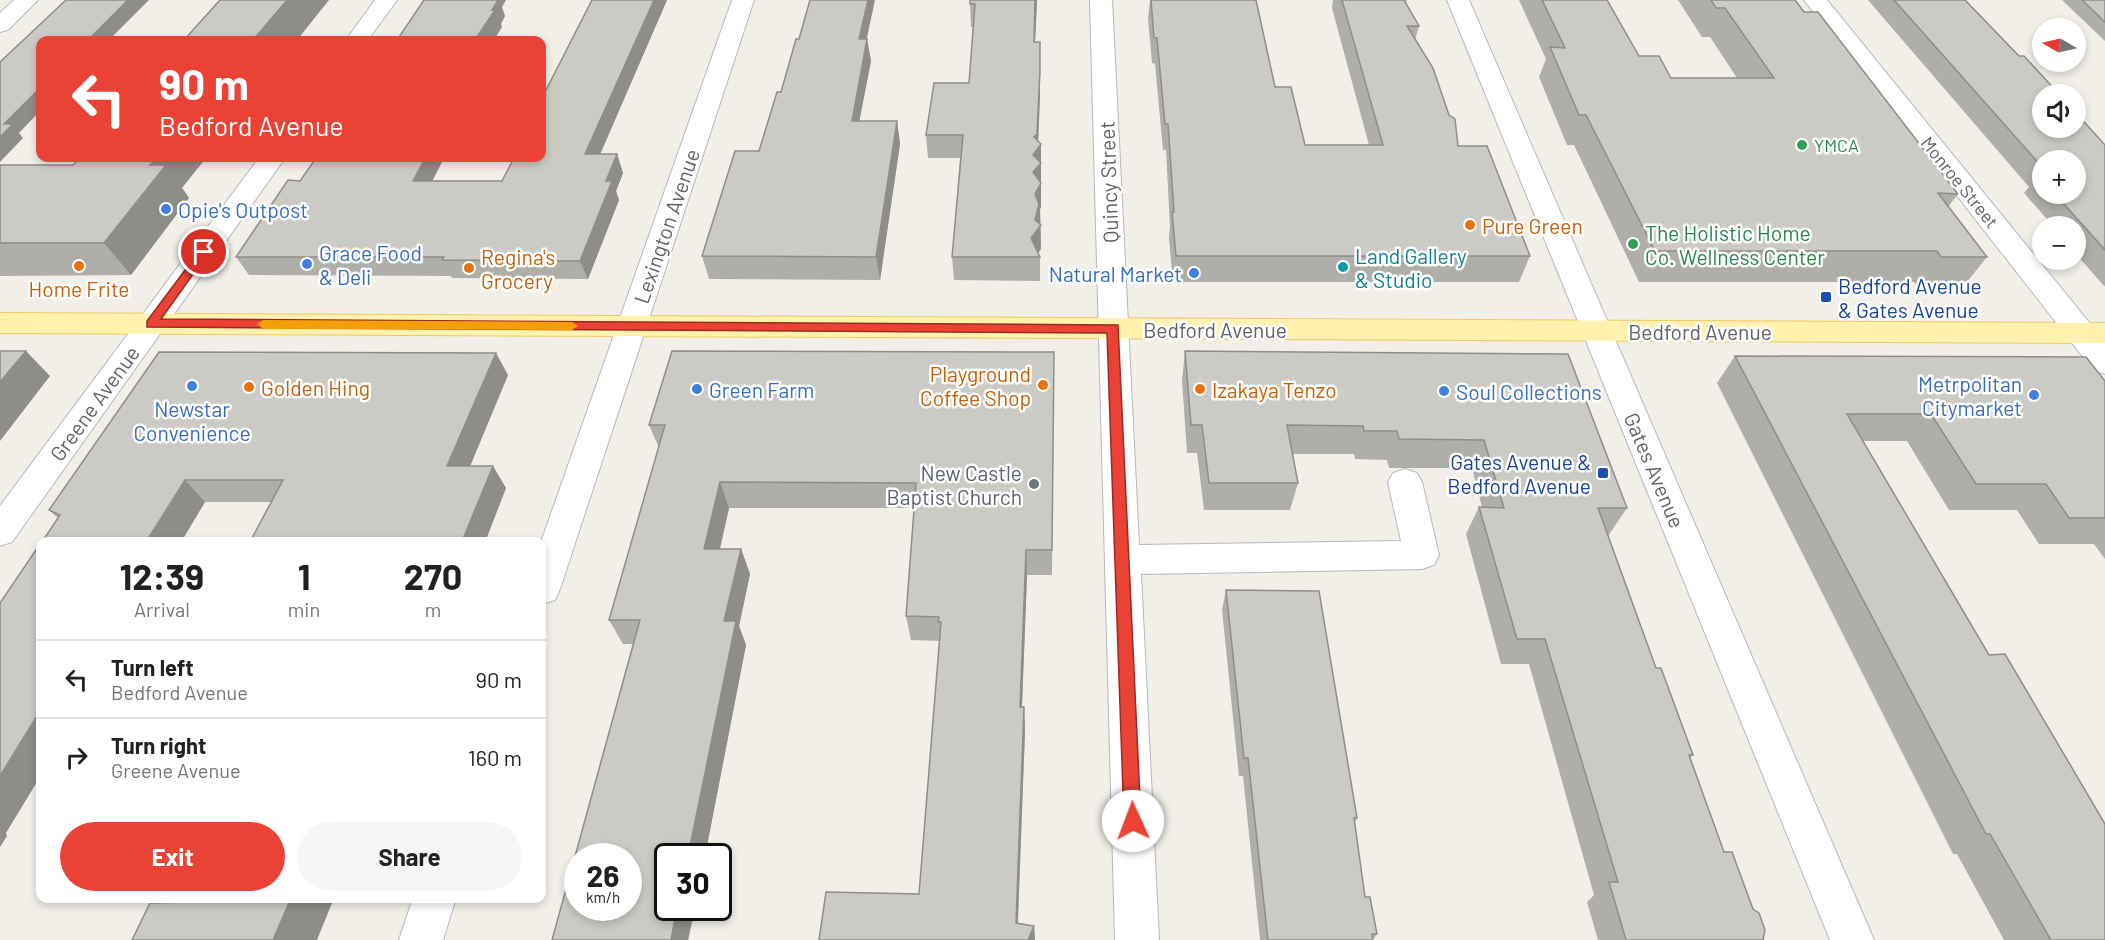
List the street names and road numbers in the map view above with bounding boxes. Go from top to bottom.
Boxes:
street label: Quincy Street [1093,121,1123,243]
street label: Monroe Street [1917,132,2003,232]
street label: Lexington Avenue [628,145,704,307]
street label: Bedford Avenue [1143,317,1287,342]
street label: Bedford Avenue [1628,319,1772,344]
street label: Greene Avenue [44,341,144,465]
street label: Gates Avenue [1620,409,1690,531]

